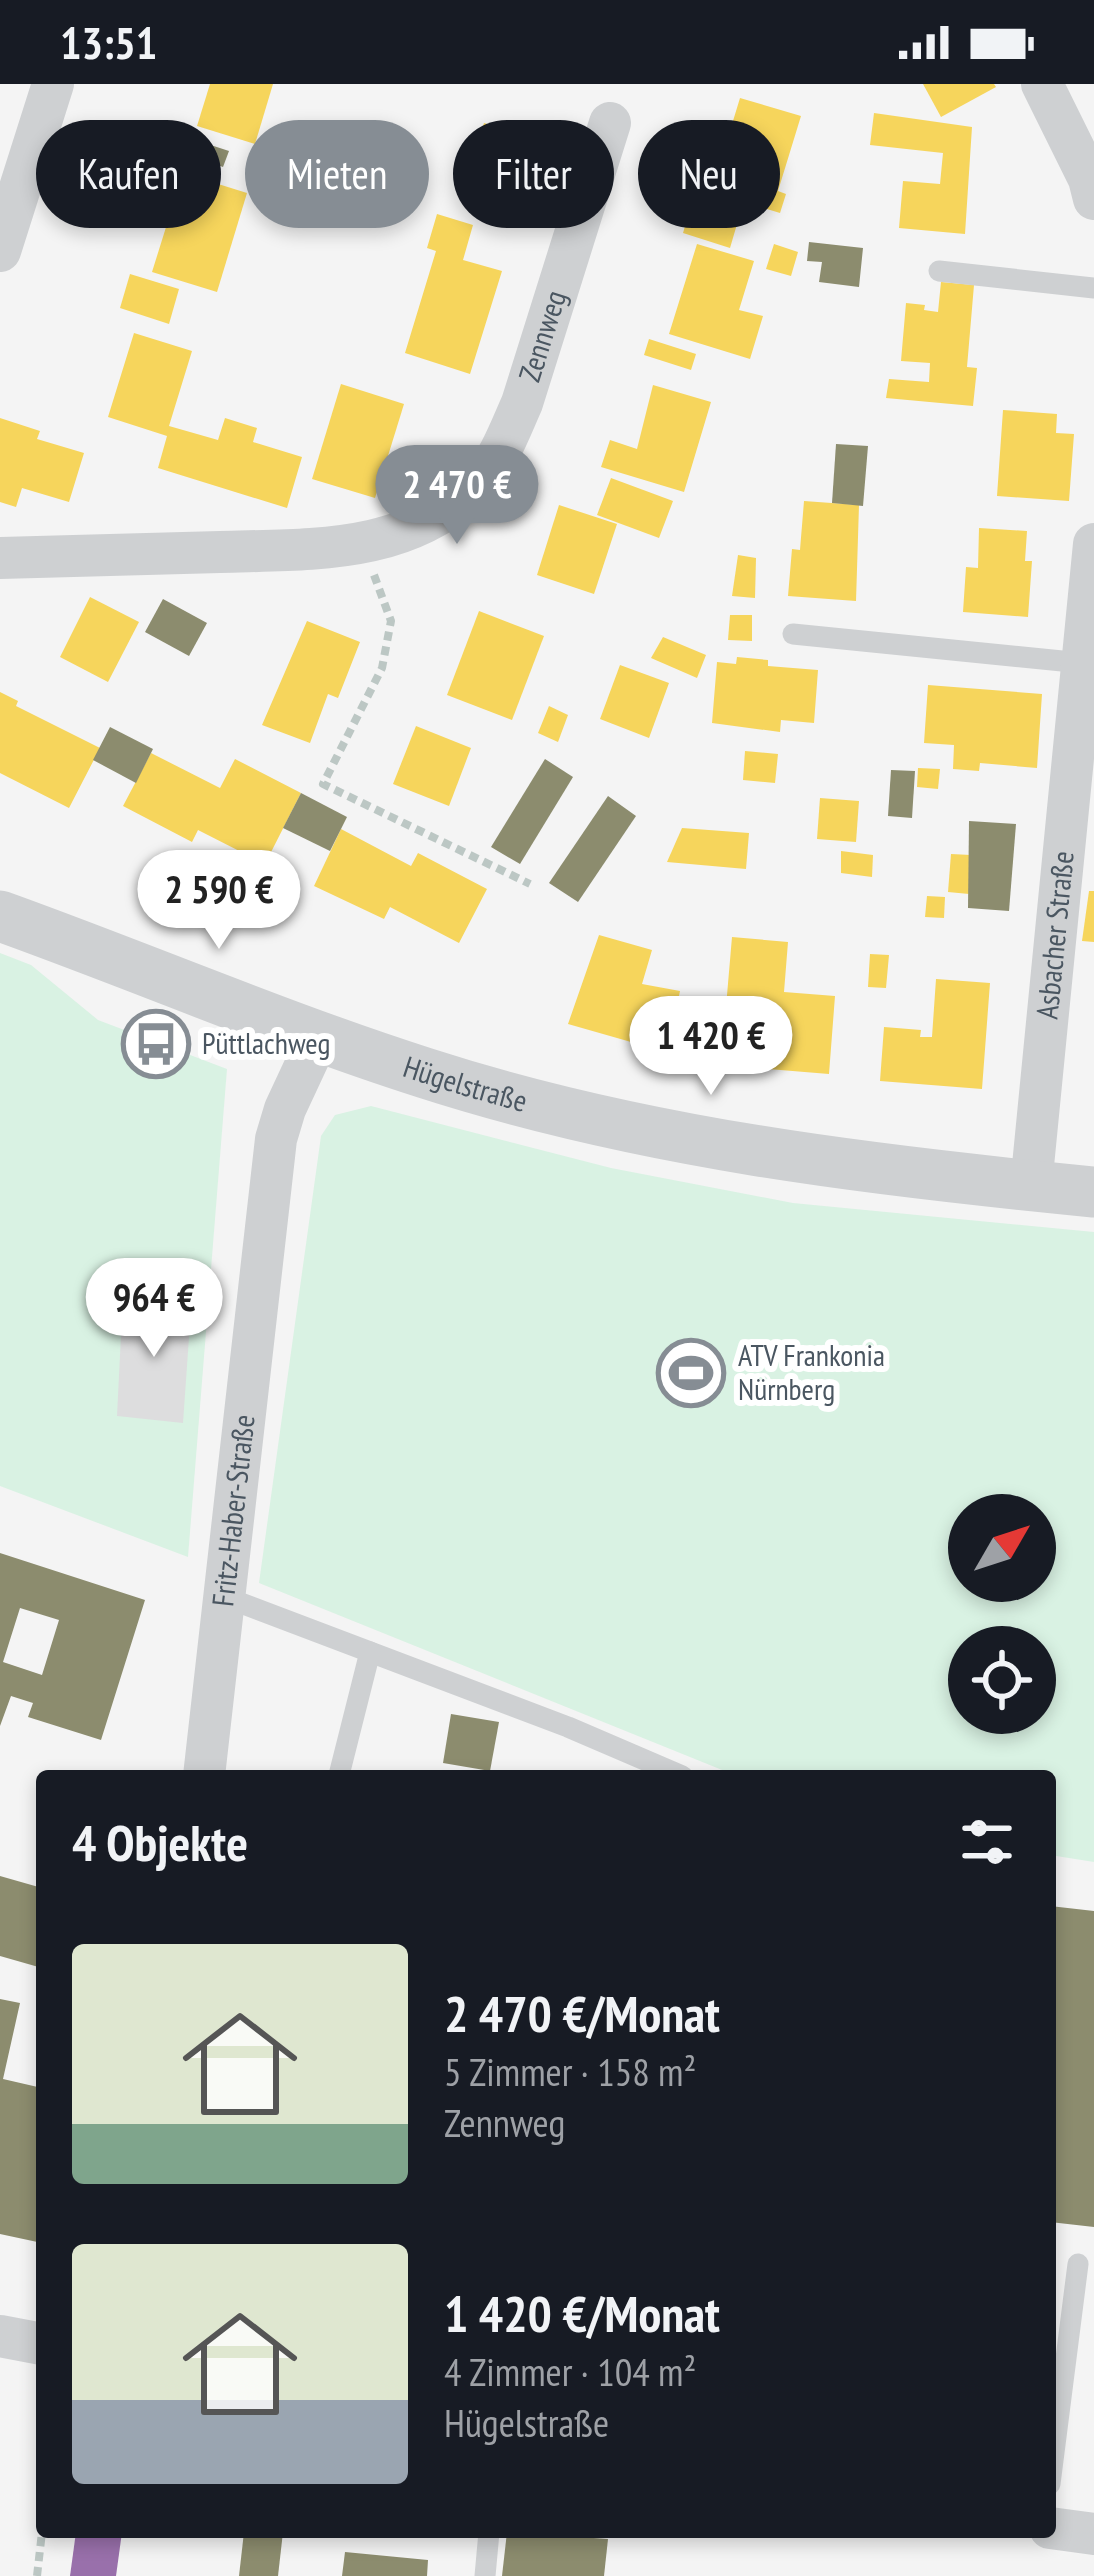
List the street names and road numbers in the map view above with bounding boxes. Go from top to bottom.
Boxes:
street label: Zennweg [509,285,574,386]
street label: Asbacher Straße [1026,849,1082,1021]
street label: Hügelstraße [399,1046,532,1120]
street label: Fritz-Haber-Straße [202,1413,263,1609]

